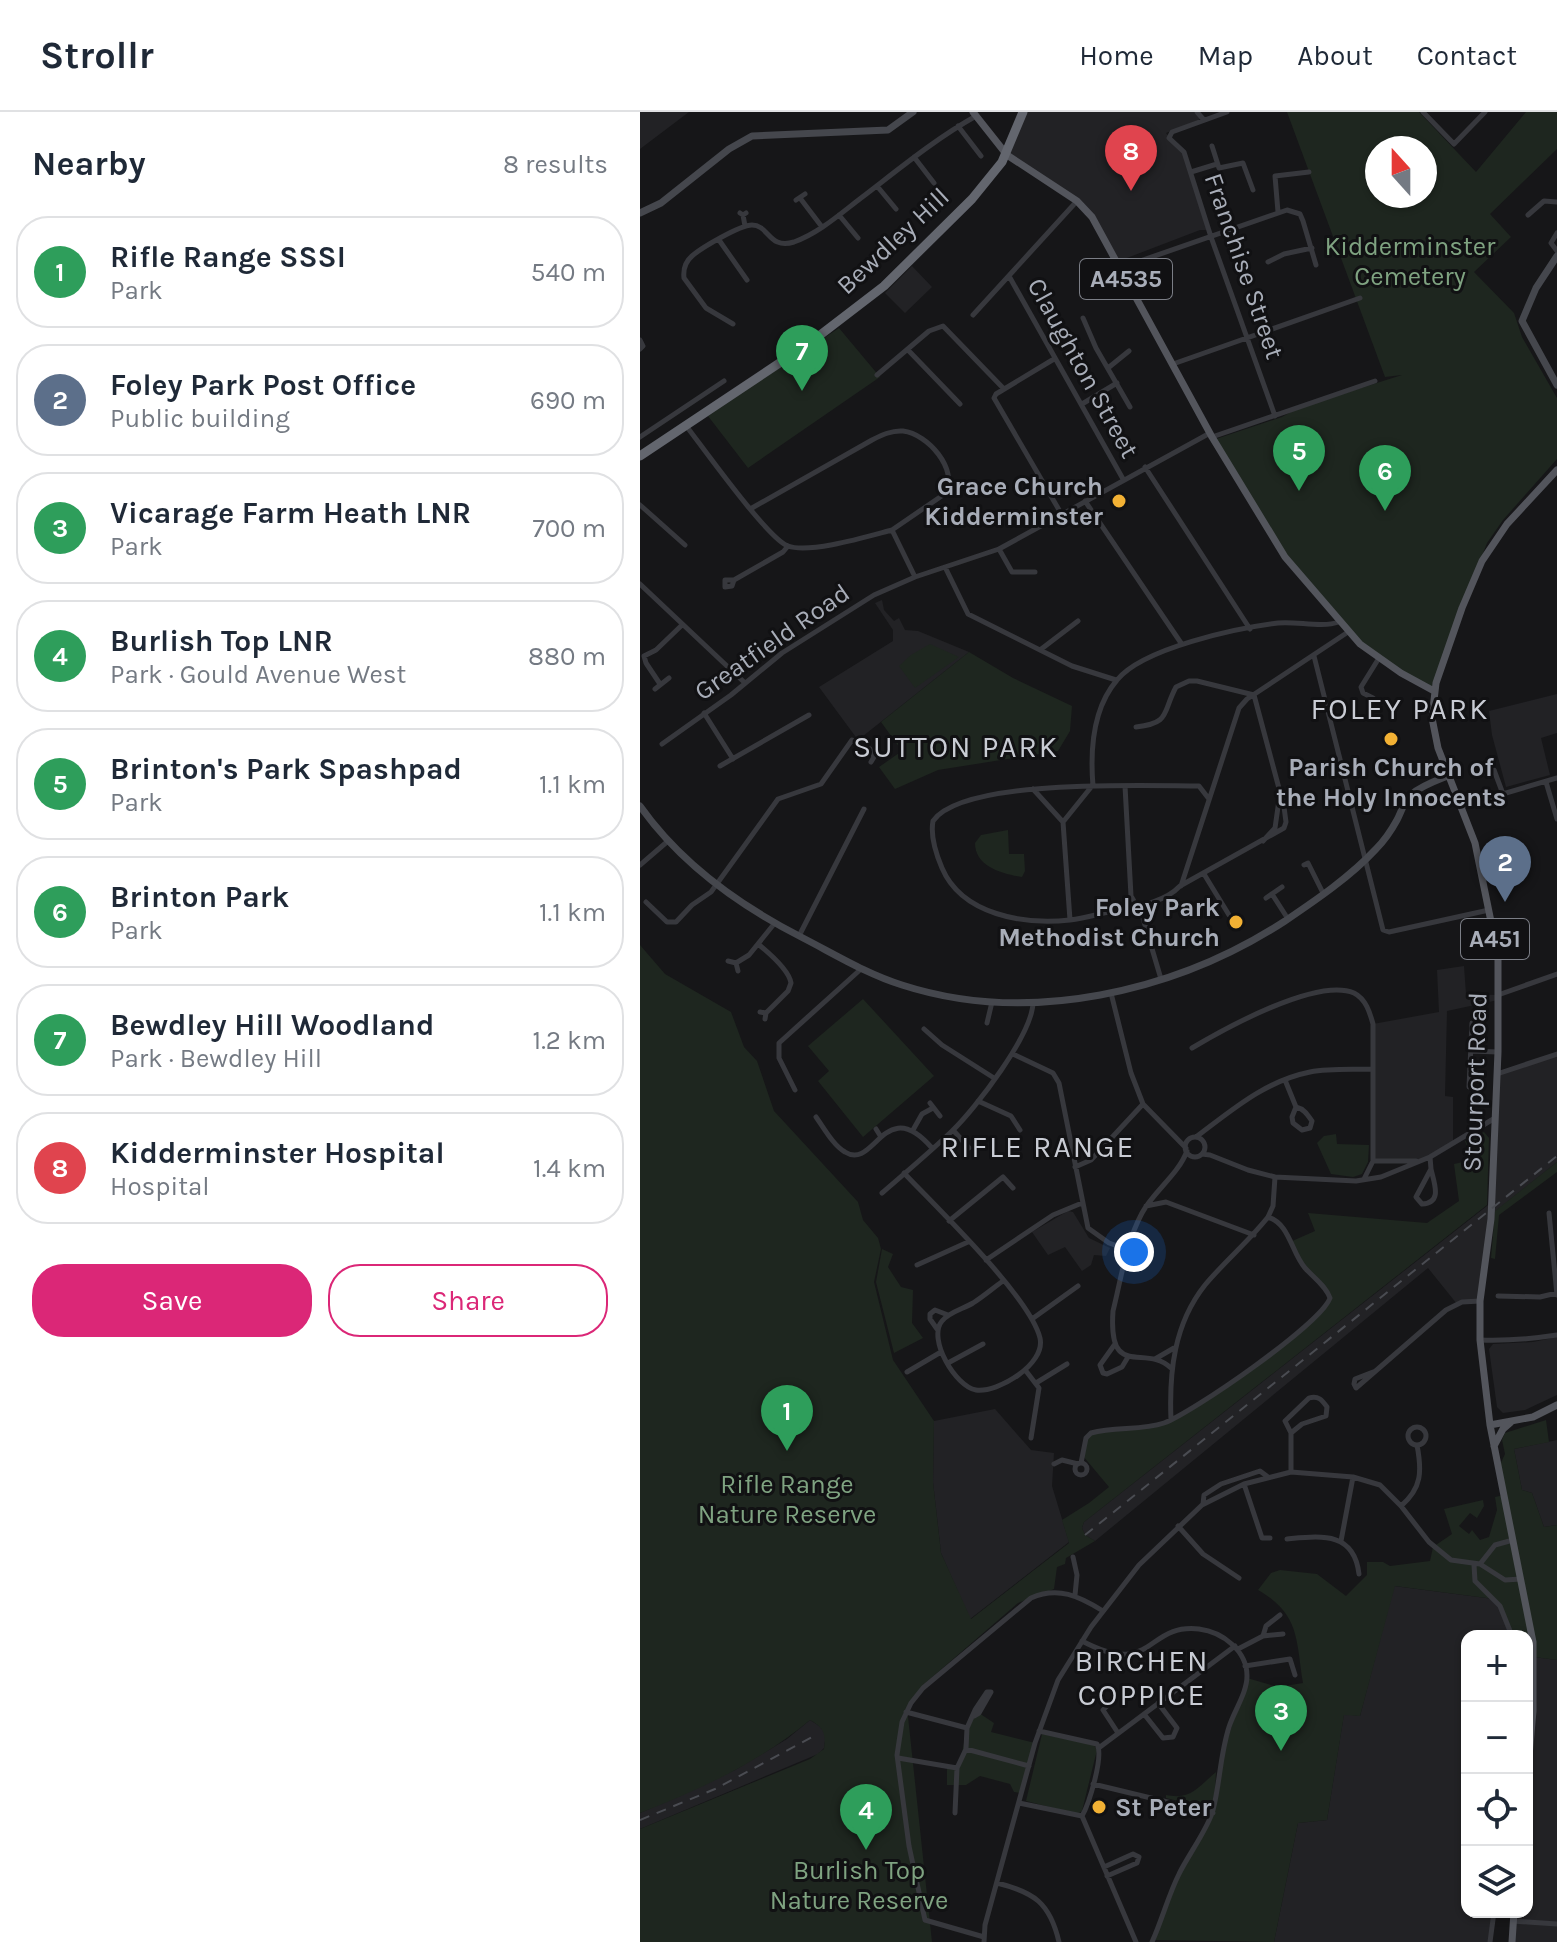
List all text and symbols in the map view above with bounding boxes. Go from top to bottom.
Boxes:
text: Strollr [40,33,154,78]
text: Home [1079,39,1154,72]
text: Map [1198,39,1253,72]
text: About [1297,39,1373,72]
text: Contact [1417,39,1517,72]
pin: 8 [1105,125,1157,191]
north arrow [1365,136,1437,208]
text: Nearby [32,144,146,184]
text: 8 results [503,149,608,180]
street label: Franchise Street [1198,169,1290,363]
street label: Bewdley Hill [830,181,956,301]
park label: Kidderminster Cemetery [1324,231,1496,292]
text: Rifle Range SSSI [110,239,346,275]
text: 1 [55,257,65,288]
text: 540 m [531,257,606,288]
road number: A4535 [1080,259,1172,299]
street label: Claughton Street [1021,273,1145,464]
text: Park [110,275,163,306]
pin: 7 [776,325,828,391]
text: Foley Park Post Office [110,367,416,403]
text: 2 [52,385,68,416]
text: 690 m [530,385,606,416]
text: Public building [110,403,290,434]
pin: 5 [1273,425,1325,491]
pin: 6 [1359,445,1411,511]
place label: Grace Church Kidderminster [924,471,1104,532]
marker: Grace Church Kidderminster [1110,492,1128,510]
text: Vicarage Farm Heath LNR [110,495,471,531]
text: 3 [52,513,68,544]
text: 700 m [532,513,606,544]
text: Park [110,531,163,562]
street label: Greatfield Road [688,577,856,707]
text: Burlish Top LNR [110,623,333,659]
text: 4 [52,641,68,672]
text: 880 m [528,641,606,672]
text: Park · Gould Avenue West [110,659,406,690]
district label: FOLEY PARK [1311,691,1489,727]
district label: SUTTON PARK [853,729,1059,765]
marker: Parish Church of the Holy Innocents [1382,730,1400,748]
text: Brinton's Park Spashpad [110,751,462,787]
place label: Parish Church of the Holy Innocents [1276,752,1506,813]
text: 5 [52,769,68,800]
text: 1.1 km [539,769,606,800]
text: Park [110,787,163,818]
pin: 2 [1479,836,1531,902]
text: Brinton Park [110,879,289,915]
place label: Foley Park Methodist Church [998,892,1220,953]
text: 6 [52,897,68,928]
text: 1.1 km [539,897,606,928]
marker: Foley Park Methodist Church [1227,913,1245,931]
text: Park [110,915,163,946]
road number: A451 [1461,919,1529,959]
street label: Stourport Road [1456,992,1494,1172]
text: Bewdley Hill Woodland [110,1007,434,1043]
text: 7 [54,1025,66,1056]
text: 1.2 km [533,1025,606,1056]
text: Park · Bewdley Hill [110,1043,322,1074]
district label: RIFLE RANGE [941,1129,1135,1165]
text: Kidderminster Hospital [110,1135,445,1171]
text: 8 [52,1153,68,1184]
text: 1.4 km [533,1153,606,1184]
text: Hospital [110,1171,210,1202]
your location [1114,1232,1154,1272]
button: Save [32,1264,312,1337]
button: Share [328,1264,608,1337]
pin: 1 [761,1385,813,1451]
park label: Rifle Range Nature Reserve [698,1469,876,1530]
map controls [1461,1630,1533,1918]
button: + [1461,1630,1533,1702]
district label: BIRCHEN COPPICE [1074,1643,1210,1713]
pin: 3 [1255,1685,1307,1751]
button: − [1461,1702,1533,1774]
button: locate [1461,1774,1533,1846]
pin: 4 [840,1784,892,1850]
place label: St Peter [1115,1792,1212,1823]
marker: St Peter [1090,1798,1108,1816]
button: layers [1461,1846,1533,1918]
park label: Burlish Top Nature Reserve [770,1855,948,1916]

